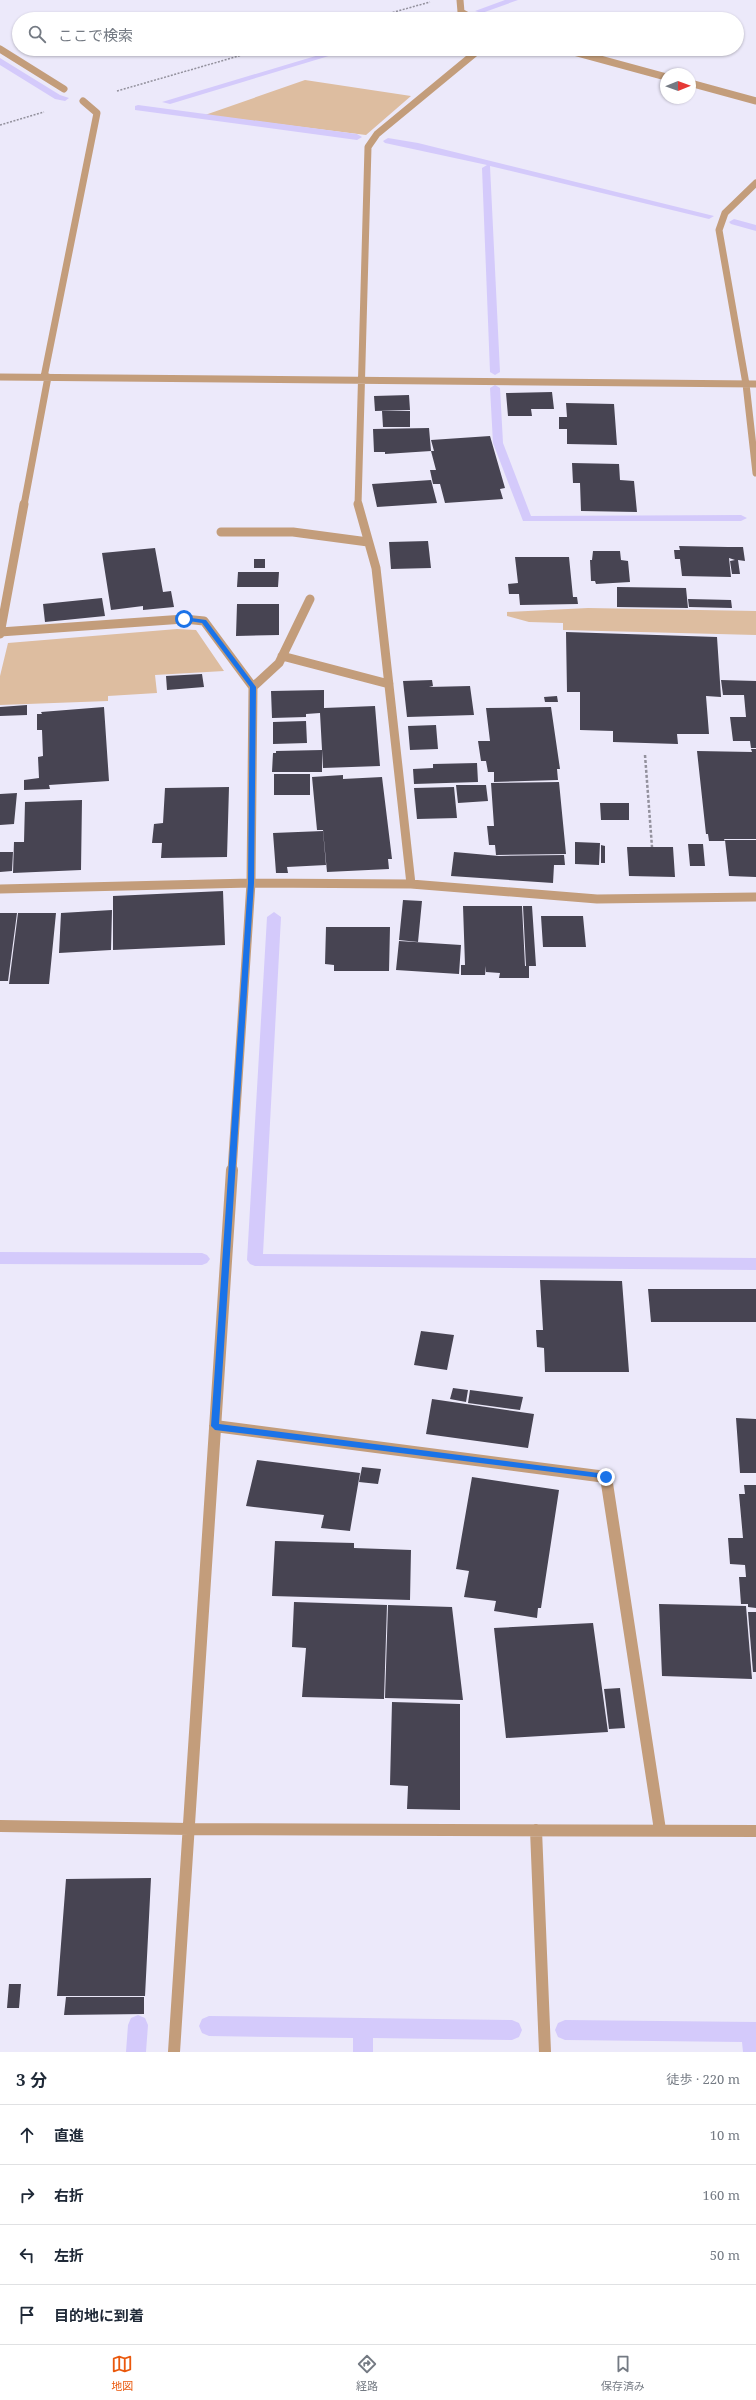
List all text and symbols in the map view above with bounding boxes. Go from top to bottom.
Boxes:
search box [12,12,744,56]
icon: search [26,23,48,45]
text: ここで検索 [58,25,133,45]
north arrow [660,68,696,104]
route start [175,610,193,628]
route end [597,1468,615,1486]
text: 3 分 [16,2068,47,2091]
text: 徒歩 · 220 m [667,2070,740,2088]
icon: ahead [16,2124,38,2146]
text: 直進 [54,2125,84,2145]
text: 10 m [710,2126,740,2144]
icon: right [16,2184,38,2206]
text: 右折 [54,2185,84,2205]
text: 160 m [703,2186,740,2204]
icon: left [16,2244,38,2266]
text: 左折 [54,2245,84,2265]
text: 50 m [710,2246,740,2264]
icon: arrive [16,2304,38,2326]
text: 目的地に到着 [54,2305,144,2325]
tab: 地図 [111,2353,133,2393]
tab: 経路 [356,2353,378,2393]
tab: 保存済み [601,2353,645,2393]

